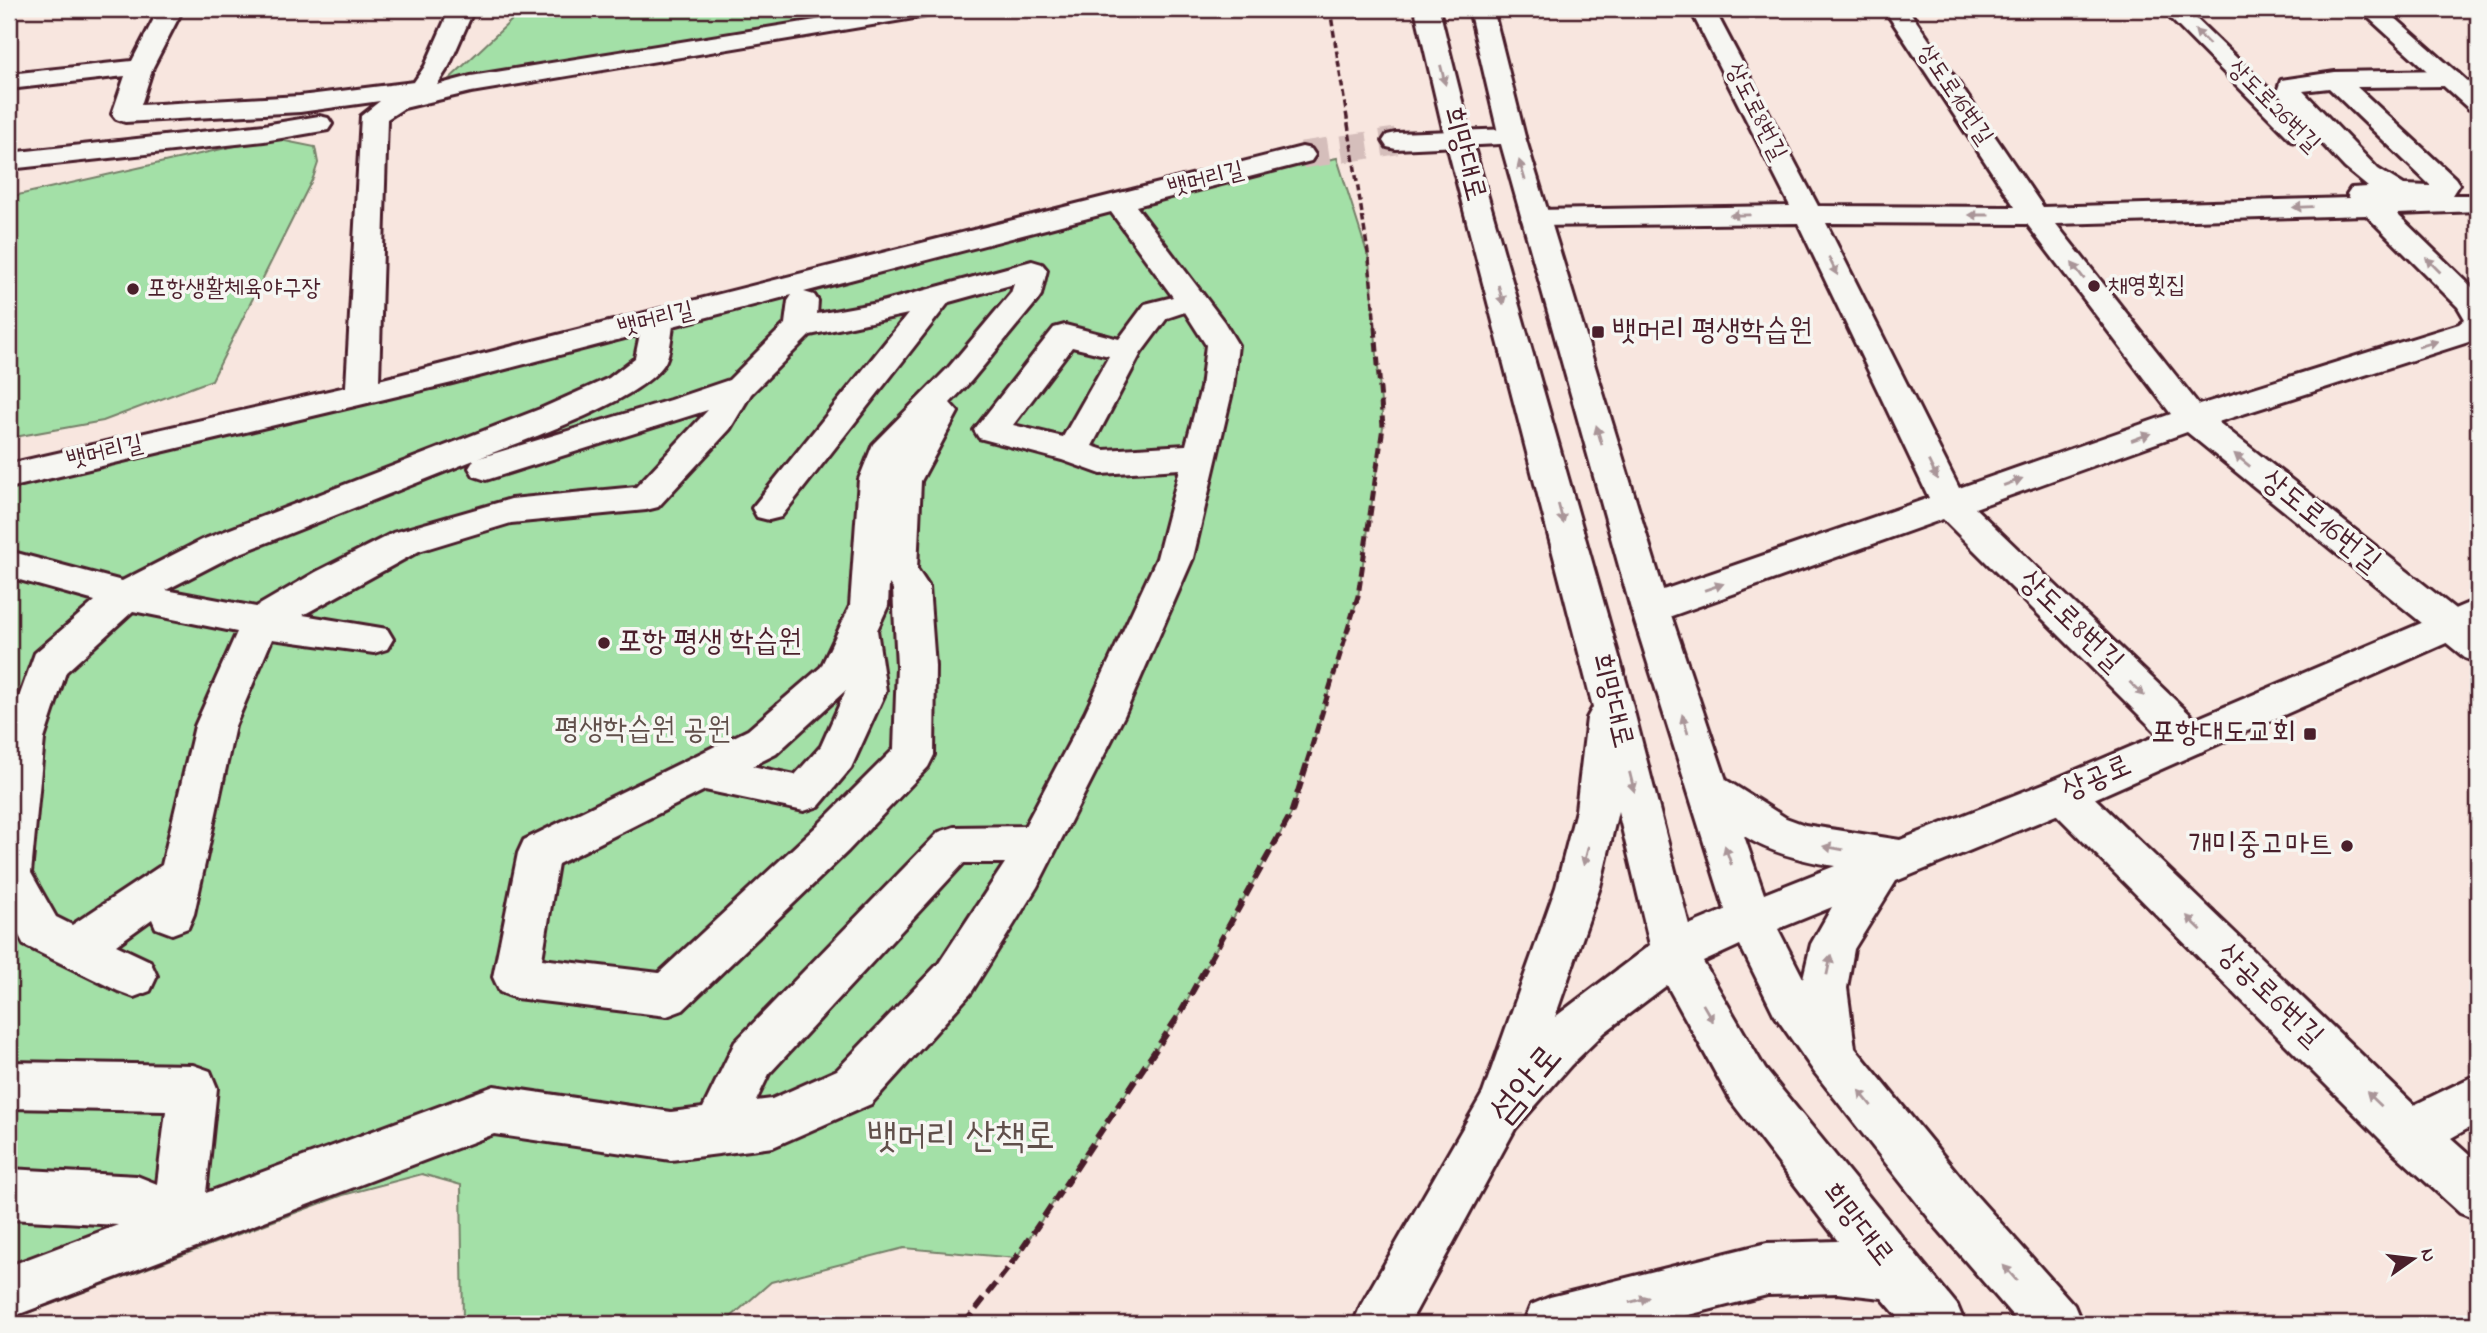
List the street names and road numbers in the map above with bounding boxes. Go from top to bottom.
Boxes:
street label: 상도로16번길 [1907,38,2001,152]
street label: 상도로26번길 [2219,53,2327,161]
street label: 상도로8번길 [1715,57,1795,167]
street label: 희망대로 [1429,102,1497,206]
street label: 뱃머리길 [1164,154,1248,206]
street label: 뱃머리길 [614,294,698,346]
street label: 뱃머리길 [63,427,147,479]
street label: 상도로16번길 [2250,460,2390,584]
street label: 상도로8번길 [2007,560,2133,684]
street label: 희망대로 [1578,649,1644,753]
street label: 상공로 [2055,745,2139,813]
street label: 상공로6번길 [2206,934,2332,1058]
street label: 섬안로 [1478,1033,1576,1137]
street label: 희망대로 [1810,1173,1904,1277]

